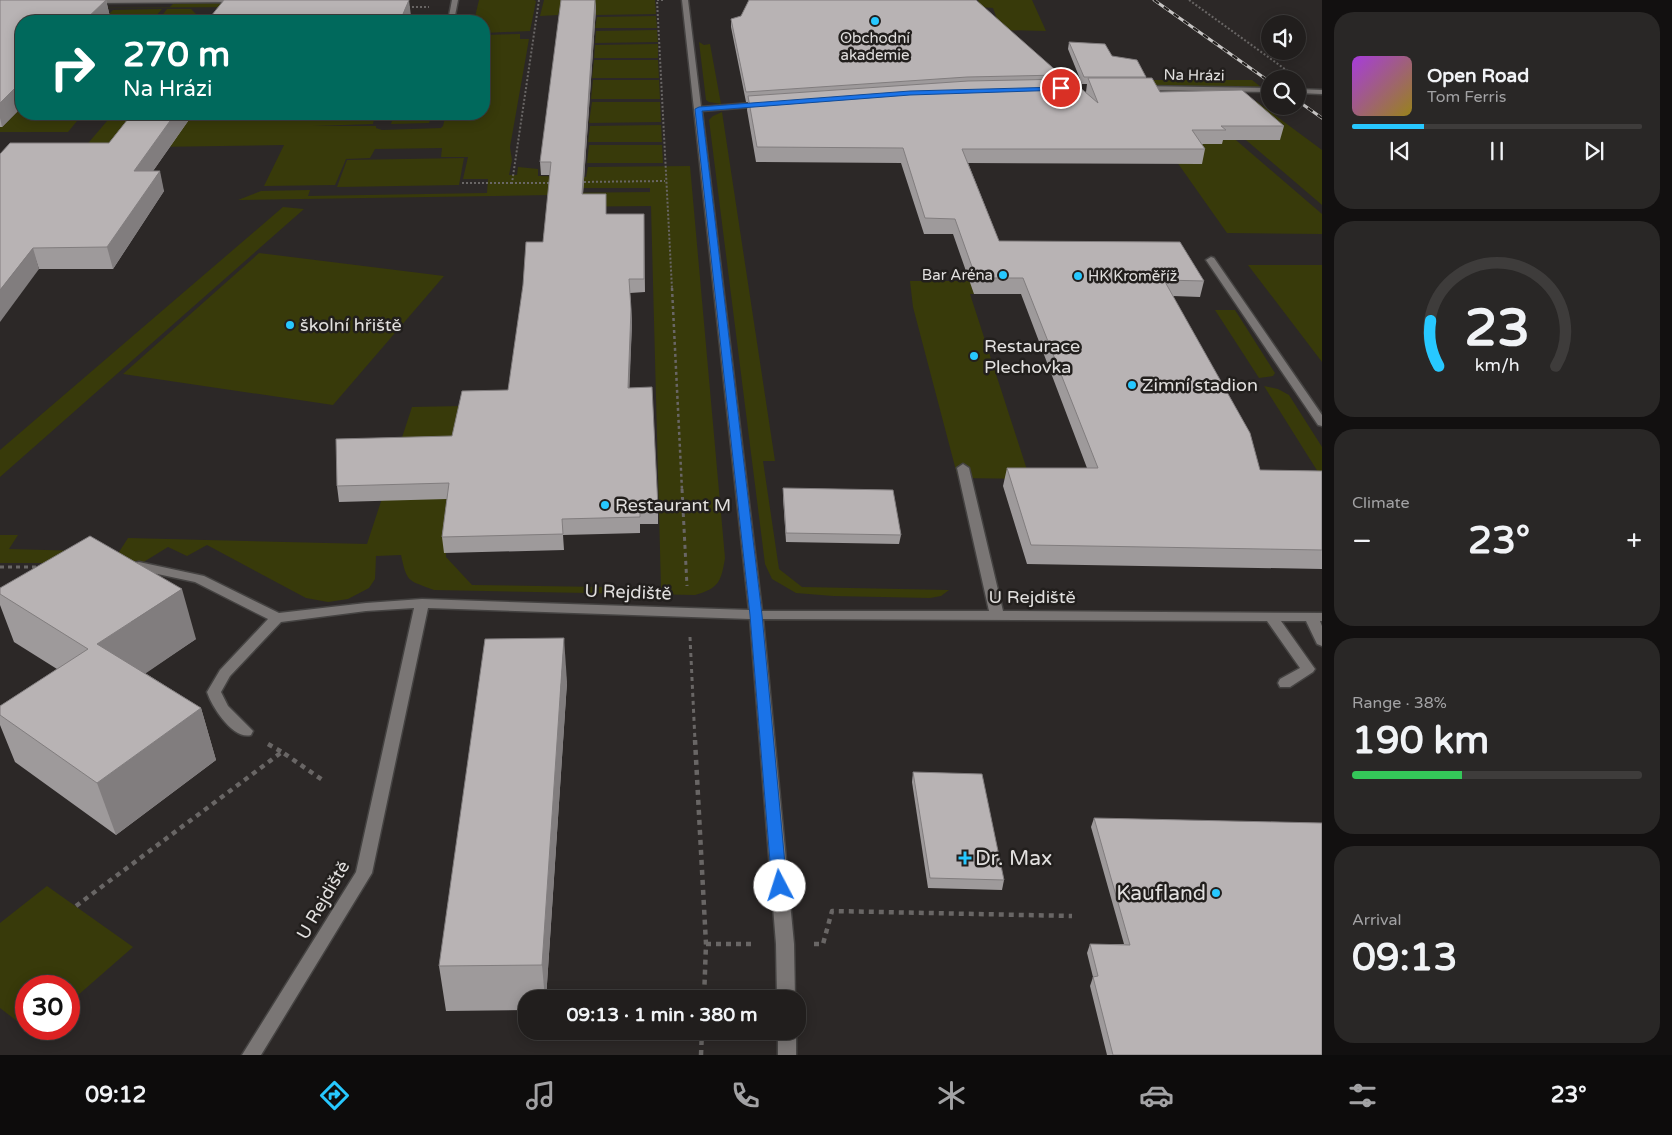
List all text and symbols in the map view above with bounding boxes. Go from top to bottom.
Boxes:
marker: Obchodní akademie [869,15,881,27]
map controls [1261,15,1306,115]
button: sound [1261,15,1306,60]
place label: Obchodní akademie [840,29,910,64]
text: 270 m [123,34,230,76]
icon: right [40,35,105,100]
street label: Na Hrázi [1163,65,1225,85]
text: Open Road [1427,65,1529,87]
pin [1040,67,1082,109]
button: search [1261,70,1306,115]
icon: arrive [1047,74,1075,102]
text: Na Hrázi [123,76,212,102]
text: Tom Ferris [1427,87,1506,107]
icon: previous [1386,137,1414,165]
icon: pause [1483,137,1511,165]
icon: next [1580,137,1608,165]
place label: Bar Aréna [922,266,993,284]
place label: HK Kroměříž [1088,267,1177,285]
marker: Bar Aréna [997,269,1009,281]
marker: HK Kroměříž [1072,270,1084,282]
text: 23 [1464,297,1530,360]
place label: školní hřiště [300,314,402,336]
marker: školní hřiště [284,319,296,331]
place label: Restaurace Plechovka [984,335,1080,378]
marker: Restaurace Plechovka [968,350,980,362]
text: km/h [1475,355,1519,376]
place label: Zimní stadion [1142,374,1258,396]
marker: Zimní stadion [1126,379,1138,391]
text: Climate [1352,493,1410,513]
place label: Restaurant M [615,494,731,516]
marker: Restaurant M [599,499,611,511]
text: 23° [1468,518,1530,564]
text: − [1352,524,1372,558]
text: + [1626,524,1642,558]
street label: U Rejdiště [584,579,672,605]
street label: U Rejdiště [988,586,1076,608]
text: Range · 38% [1352,693,1447,713]
text: 190 km [1352,718,1489,764]
place label: Dr. Max [975,846,1052,871]
marker: Dr. Max [959,852,971,864]
street label: U Rejdiště [292,857,354,943]
position arrow [753,859,805,911]
place label: Kaufland [1116,881,1206,906]
marker: Kaufland [1210,887,1222,899]
text: Arrival [1352,910,1401,930]
text: 09:13 [1352,935,1457,981]
speed limit sign: 30 [15,975,80,1040]
text: 09:13 · 1 min · 380 m [566,1004,758,1026]
icon: directions [317,1078,352,1113]
icon: music [523,1078,558,1113]
icon: phone [728,1078,763,1113]
icon: climate [934,1078,969,1113]
icon: car [1139,1078,1174,1113]
icon: filters [1345,1078,1380,1113]
text: 09:12 [85,1082,146,1108]
text: 23° [1551,1082,1587,1108]

